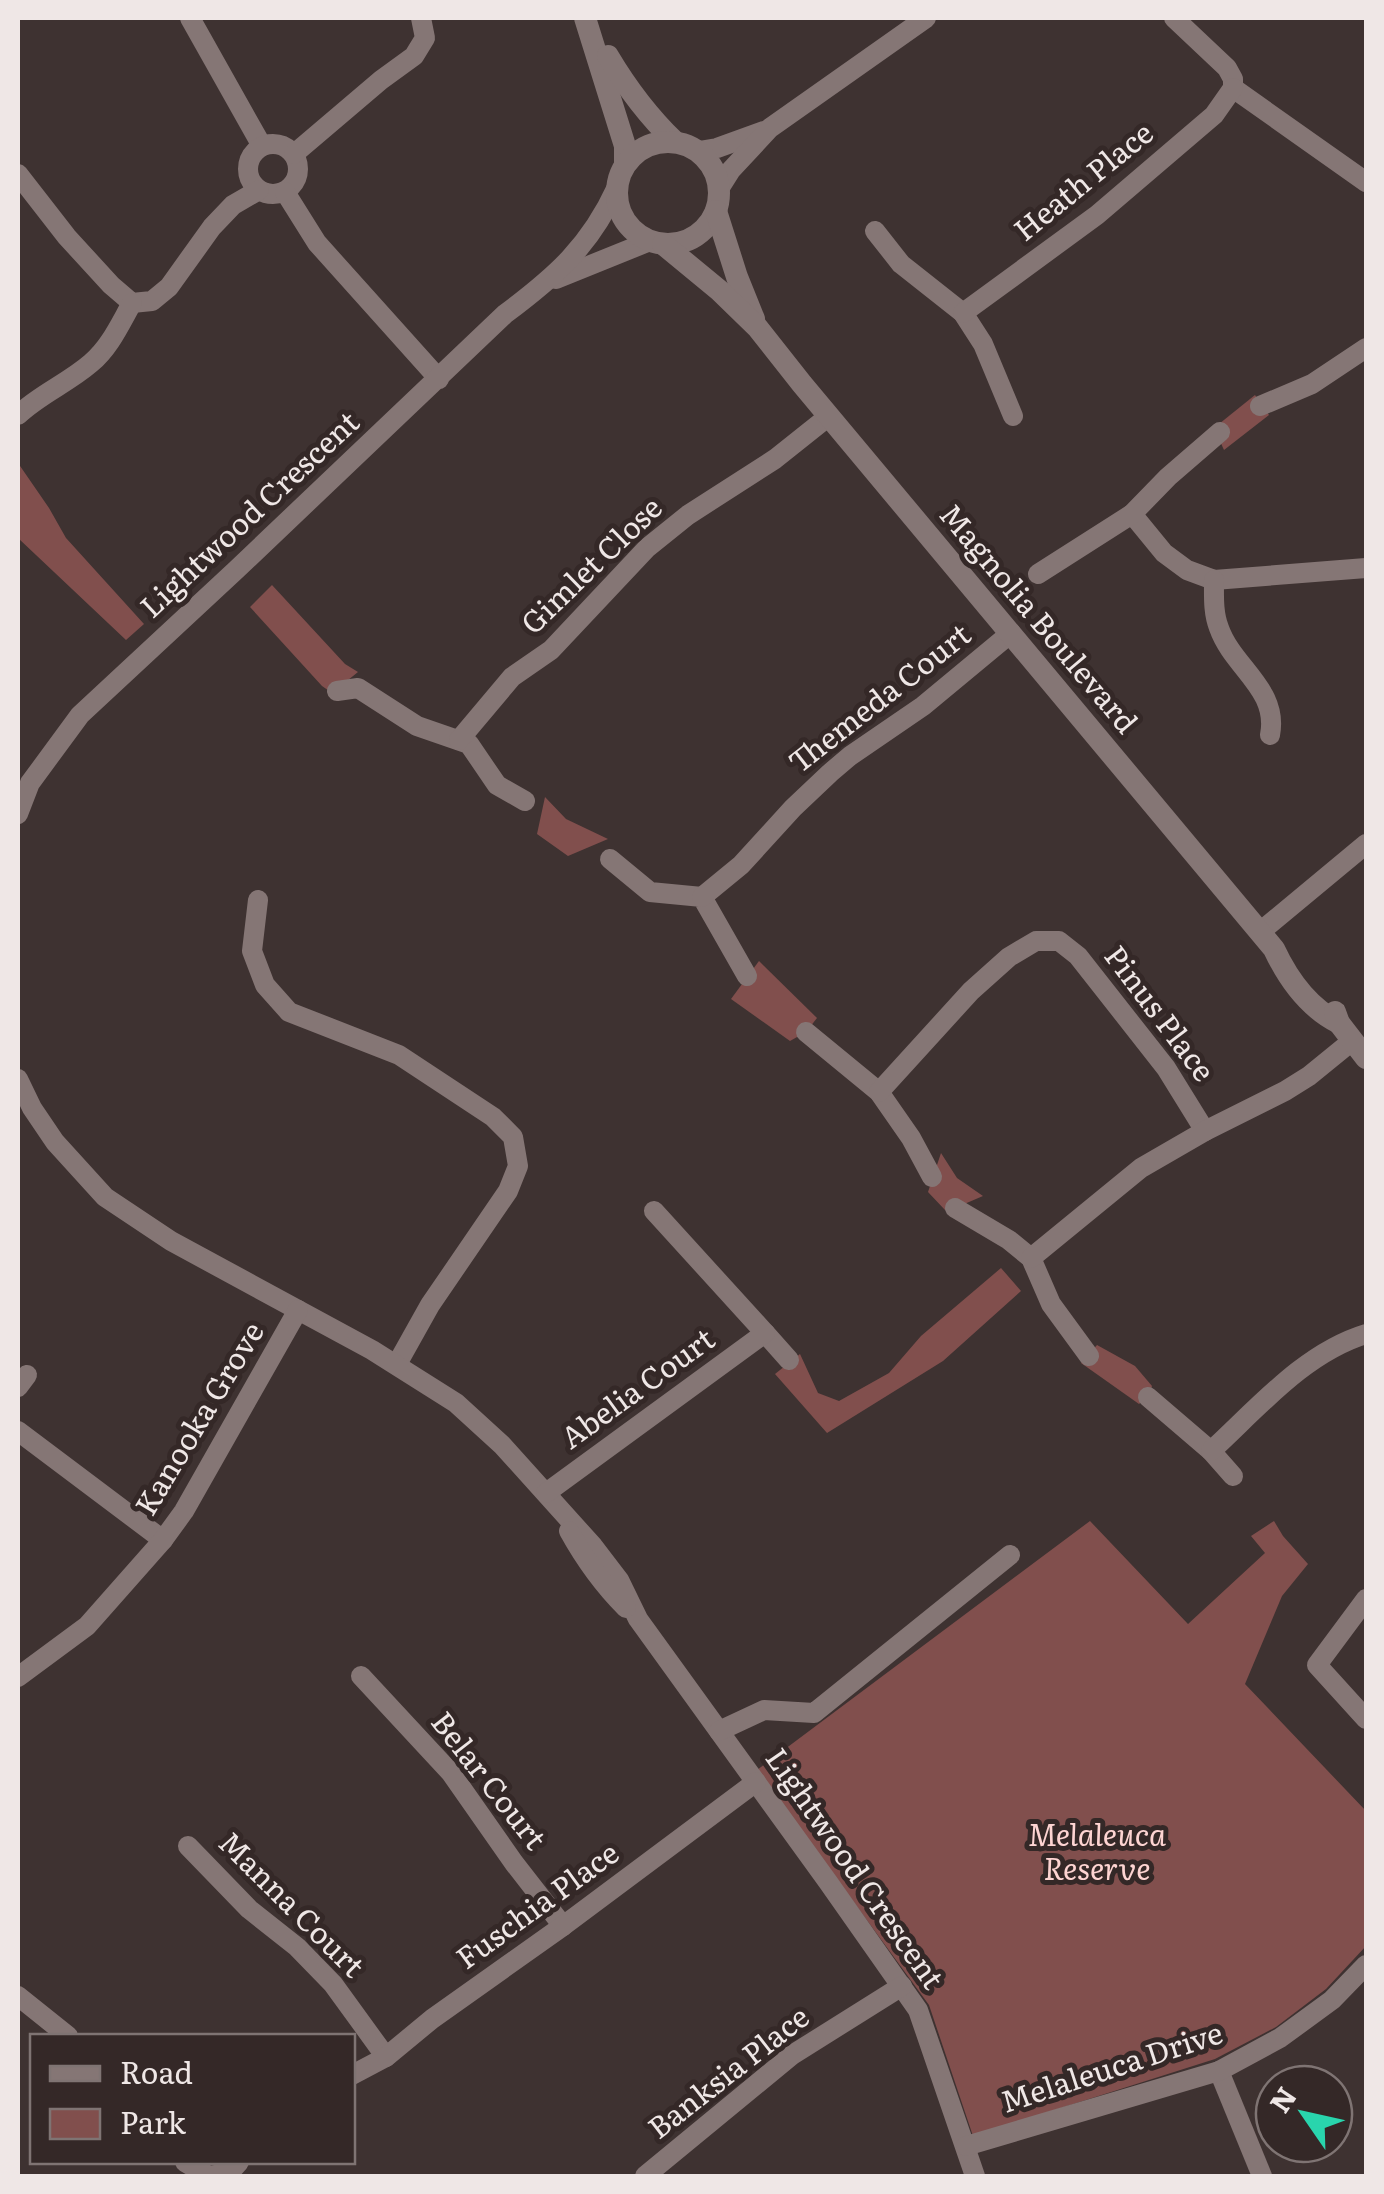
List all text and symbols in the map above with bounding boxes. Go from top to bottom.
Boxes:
street label: Heath Place [1003,110,1161,250]
street label: Lightwood Crescent [129,399,367,626]
street label: Gimlet Close [509,485,670,643]
street label: Magnolia Boulevard [931,493,1150,742]
street label: Themeda Court [778,611,979,782]
street label: Pinus Place [1096,935,1227,1089]
street label: Kanooka Grove [122,1312,273,1523]
street label: Abelia Court [550,1316,722,1457]
street label: Belar Court [422,1701,558,1858]
street label: Lightwood Crescent [757,1738,956,1997]
park label: Melaleuca Reserve [1028,1811,1166,1889]
street label: Manna Court [210,1820,376,1986]
street label: Fuschia Place [446,1829,627,1978]
street label: Banksia Place [637,1994,817,2148]
street label: Melaleuca Drive [994,2009,1228,2122]
legend [30,2034,355,2164]
text: Road [120,2049,193,2093]
north arrow [1254,2064,1354,2164]
text: N [1258,2077,1306,2120]
text: Park [120,2099,187,2143]

